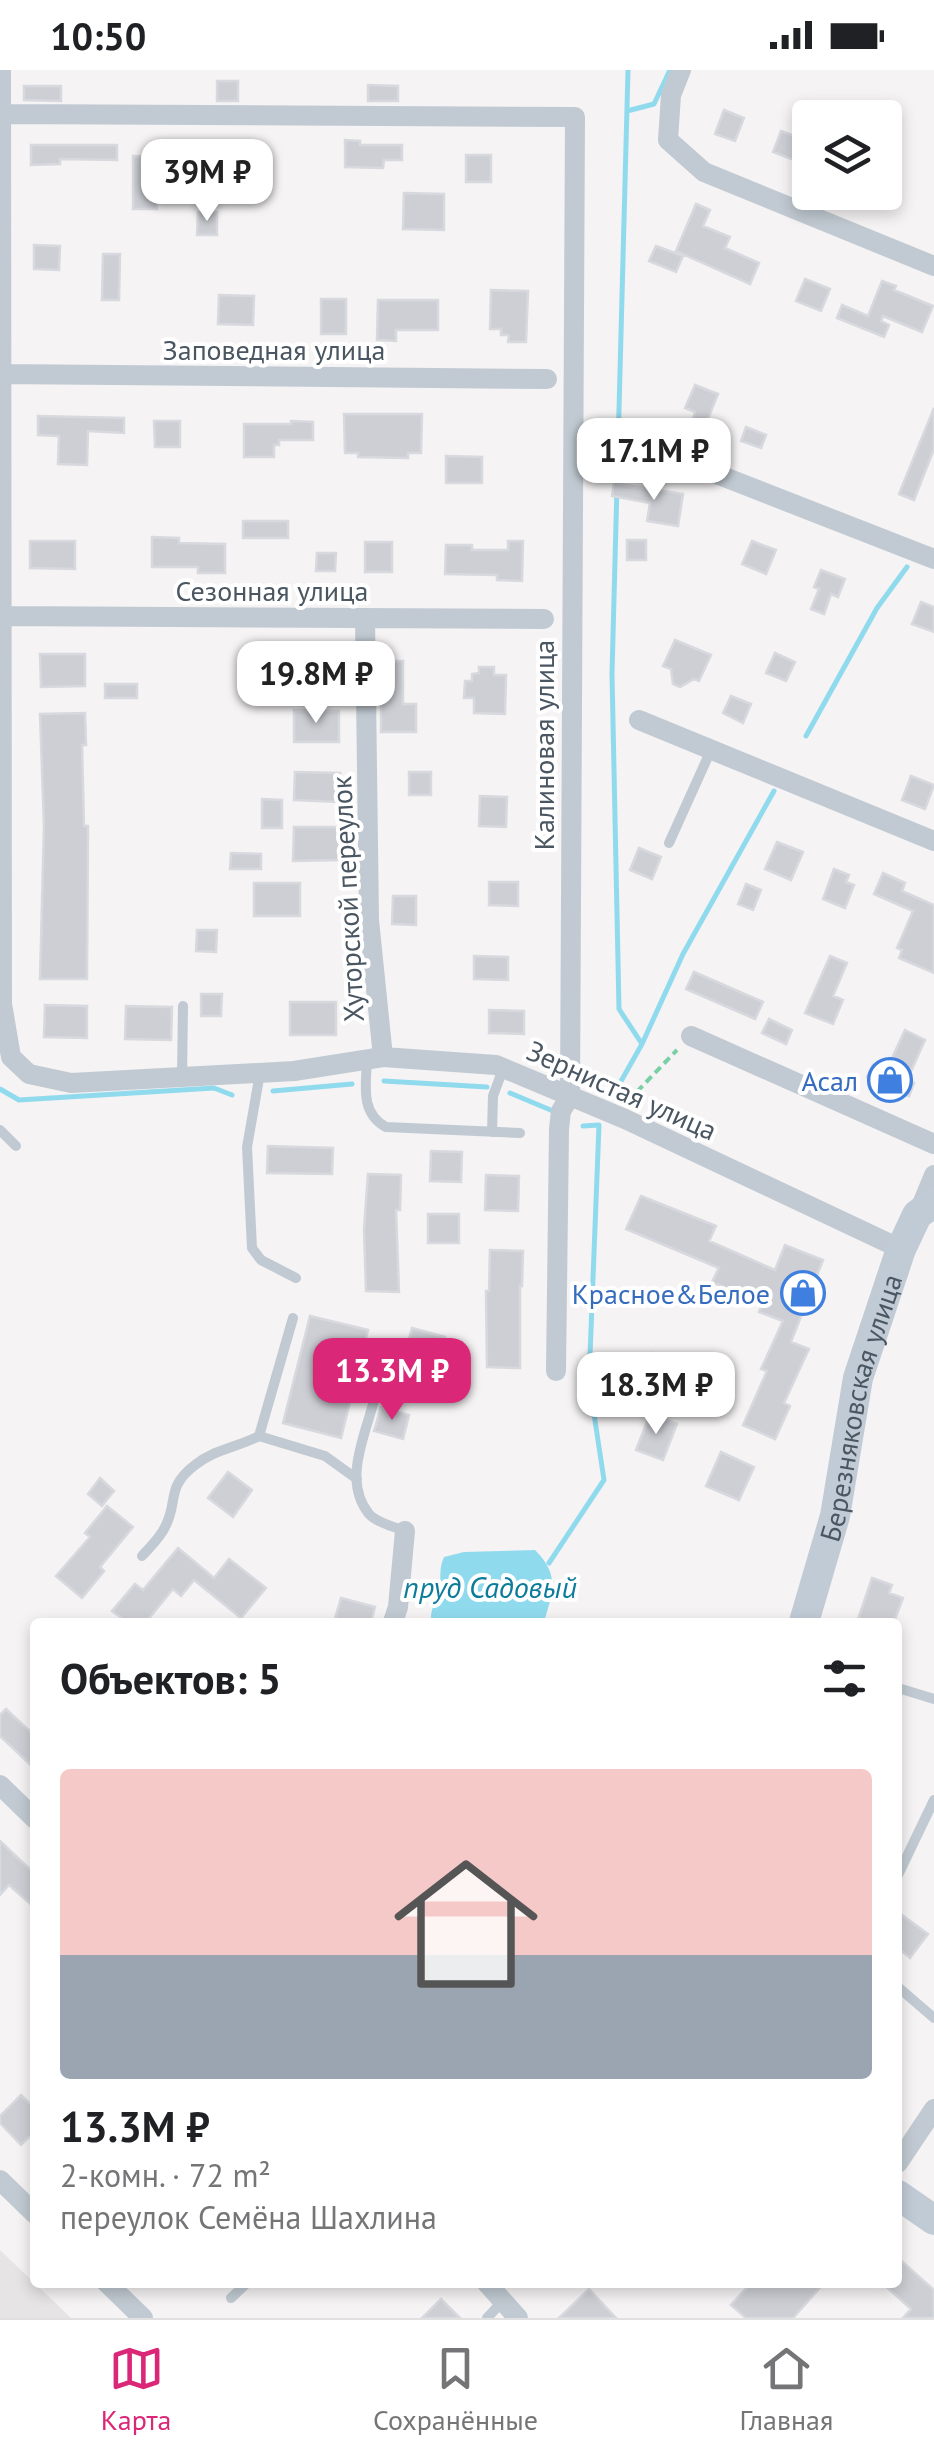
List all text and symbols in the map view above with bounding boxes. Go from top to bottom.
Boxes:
text: 10:50 [50,11,146,60]
map controls [792,100,902,210]
button: layers [792,100,902,210]
pin: 39M ₽ [137,139,277,224]
text: 39M ₽ [163,150,251,192]
street label: Заповедная улица [163,331,385,368]
pin: 17.1M ₽ [562,418,746,503]
text: 17.1M ₽ [599,429,709,471]
street label: Сезонная улица [176,572,368,609]
street label: Калиновая улица [525,640,562,850]
pin: 19.8M ₽ [224,641,408,726]
text: 19.8M ₽ [259,652,373,694]
street label: Хуторской переулок [322,774,372,1023]
street label: Зернистая улица [521,1032,723,1148]
shop icon: Асал [867,1057,913,1103]
place label: Асал [801,1062,858,1099]
street label: Березняковская улица [810,1269,910,1546]
shop icon: Красное&Белое [780,1270,826,1316]
place label: Красное&Белое [572,1275,770,1312]
pin: 13.3M ₽ [300,1338,484,1423]
text: 13.3M ₽ [335,1349,449,1391]
pin: 18.3M ₽ [564,1352,748,1437]
text: 18.3M ₽ [599,1363,713,1405]
water label: пруд Садовый [403,1567,577,1606]
text: Объектов: 5 [60,1651,281,1706]
icon: filters [817,1651,872,1706]
icon: home [376,1834,556,2014]
text: 13.3M ₽ [60,2099,210,2154]
text: 2-комн. · 72 m² [60,2154,271,2196]
text: переулок Семёна Шахлина [60,2196,437,2238]
tab: Карта [101,2341,171,2438]
tab: Сохранённые [373,2341,538,2438]
tab: Главная [739,2341,833,2438]

